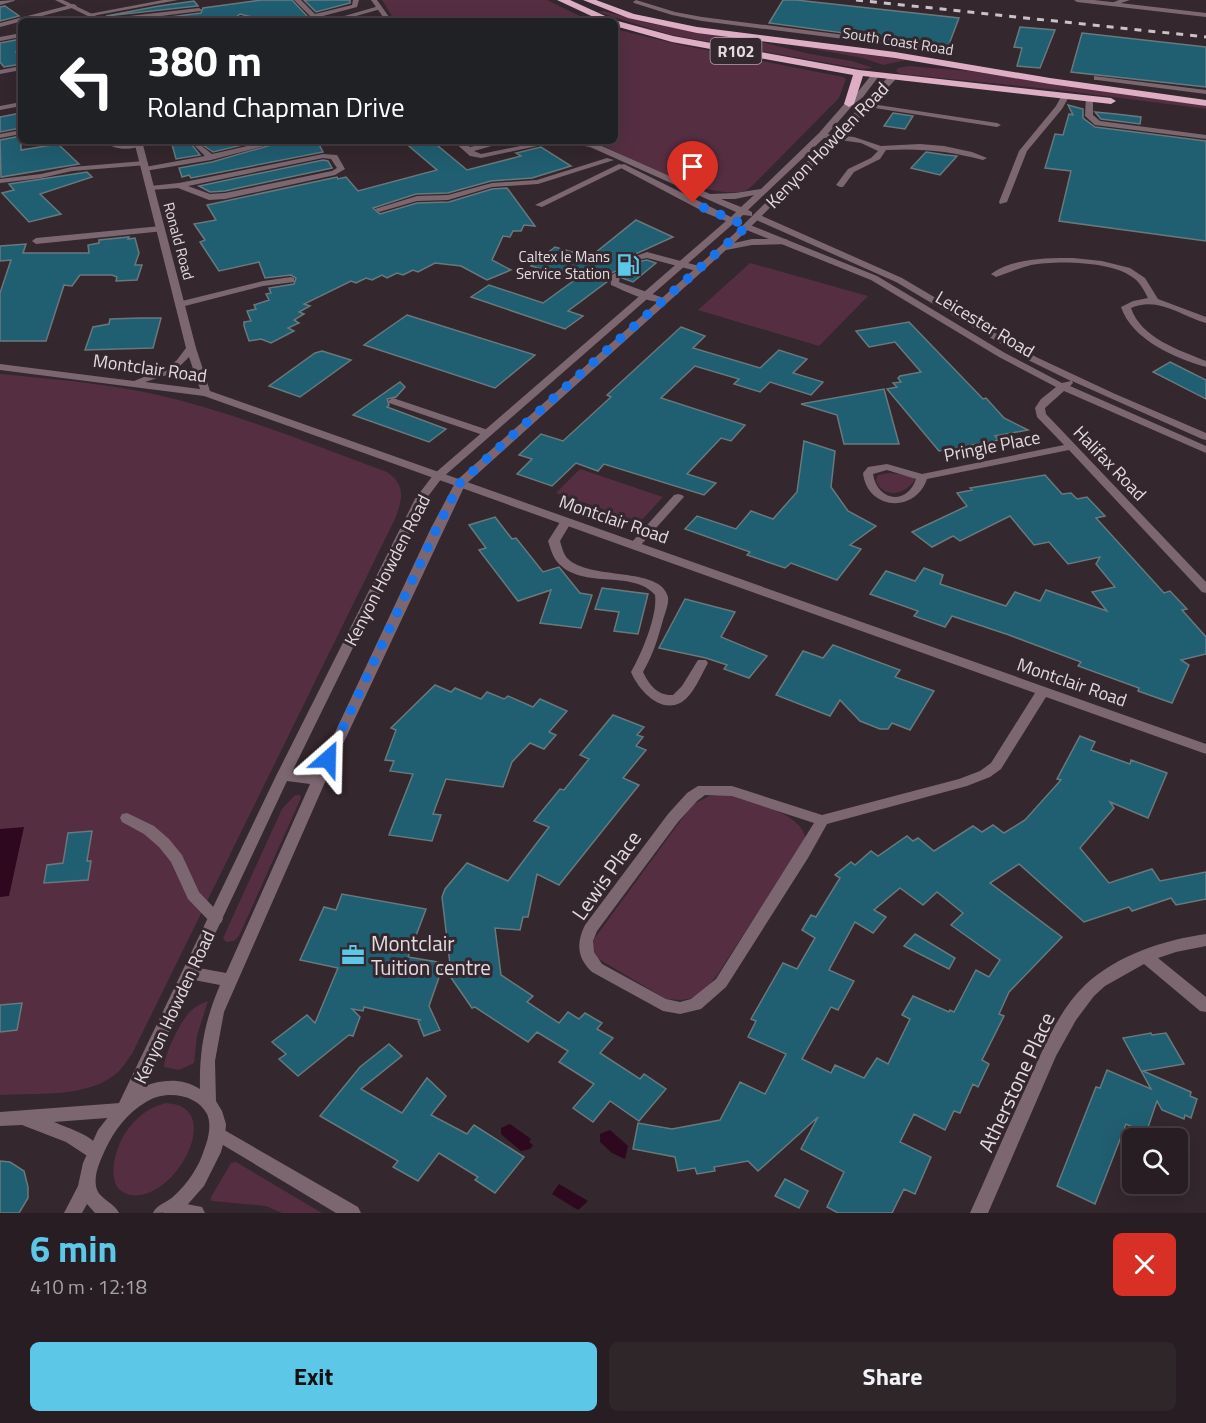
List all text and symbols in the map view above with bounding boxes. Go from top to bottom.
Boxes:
street label: South Coast Road [841,21,955,61]
text: 380 m [147,28,262,92]
road number: R102 [710,38,762,64]
icon: left [48,42,126,120]
street label: Kenyon Howden Road [759,76,895,214]
text: Roland Chapman Drive [147,86,405,127]
pin [667,141,718,203]
icon: arrive [676,150,709,183]
street label: Ronald Road [158,199,200,283]
place label: Caltex le Mans Service Station [516,245,610,285]
fuel station icon: Caltex le Mans Service Station [615,252,641,278]
street label: Leicester Road [930,284,1040,364]
street label: Montclair Road [91,347,209,389]
street label: Halifax Road [1067,419,1153,507]
street label: Pringle Place [941,423,1043,469]
street label: Montclair Road [555,488,673,550]
street label: Kenyon Howden Road [337,490,437,650]
street label: Montclair Road [1013,651,1131,713]
position arrow [296,727,360,791]
street label: Lewis Place [563,824,649,926]
street label: Kenyon Howden Road [127,926,221,1088]
place label: Montclair Tuition centre [371,927,491,983]
office icon: Montclair Tuition centre [340,942,366,968]
street label: Atherstone Place [970,1007,1062,1157]
map controls [1122,1128,1188,1194]
button: search [1122,1128,1188,1194]
text: 6 min [30,1221,117,1276]
button: close [1113,1233,1176,1296]
text: 410 m · 12:18 [30,1271,147,1302]
button: Exit [30,1342,597,1411]
button: Share [609,1342,1176,1411]

